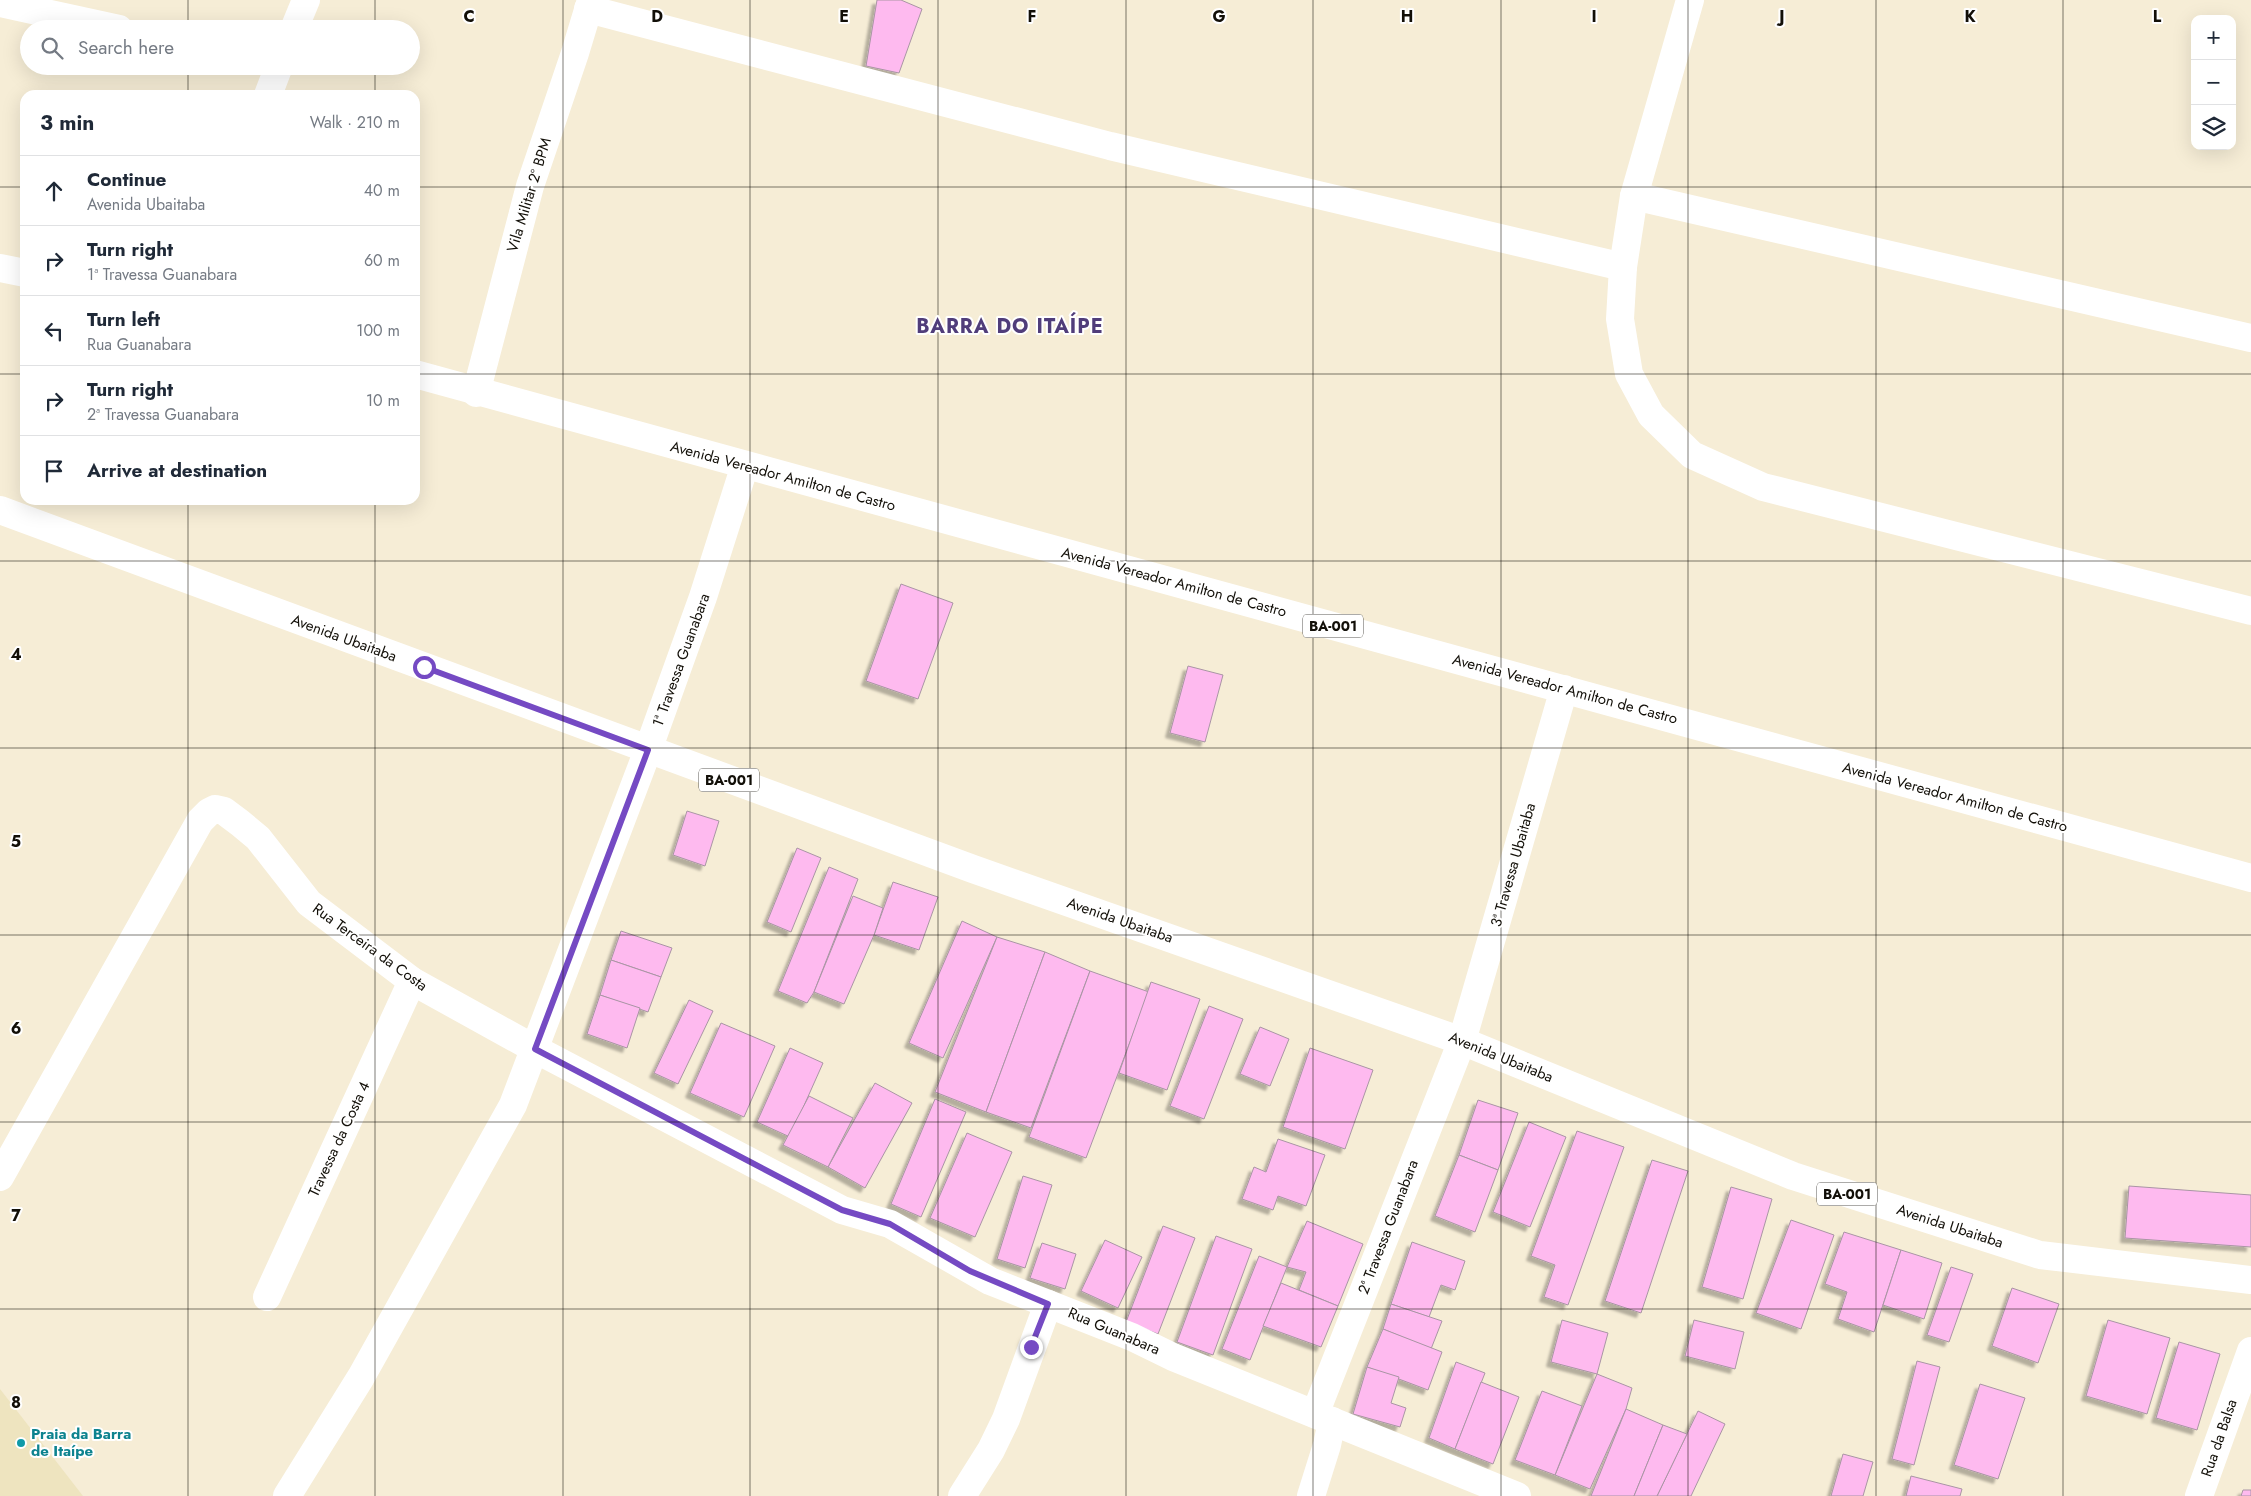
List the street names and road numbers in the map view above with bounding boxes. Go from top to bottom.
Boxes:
street label: Vila Militar 2º BPM [501,135,557,255]
street label: Avenida Vereador Amilton de Castro [668,435,898,517]
street label: Avenida Vereador Amilton de Castro [1059,541,1289,623]
street label: 1ª Travessa Guanabara [647,590,715,730]
street label: Avenida Ubaitaba [288,609,400,667]
road number: BA-001 [1303,614,1363,638]
street label: Avenida Vereador Amilton de Castro [1450,648,1680,730]
street label: Avenida Vereador Amilton de Castro [1840,756,2070,838]
road number: BA-001 [699,768,759,792]
street label: 3ª Travessa Ubaitaba [1485,801,1541,929]
street label: Avenida Ubaitaba [1064,892,1176,948]
street label: Rua Terceira da Costa [308,898,432,996]
street label: Avenida Ubaitaba [1445,1026,1557,1088]
street label: Travessa da Costa 4 [303,1078,375,1200]
street label: 2ª Travessa Guanabara [1352,1157,1424,1297]
road number: BA-001 [1817,1182,1877,1206]
street label: Avenida Ubaitaba [1894,1198,2006,1254]
street label: Rua Guanabara [1065,1302,1163,1360]
street label: Rua da Balsa [2195,1396,2243,1480]

